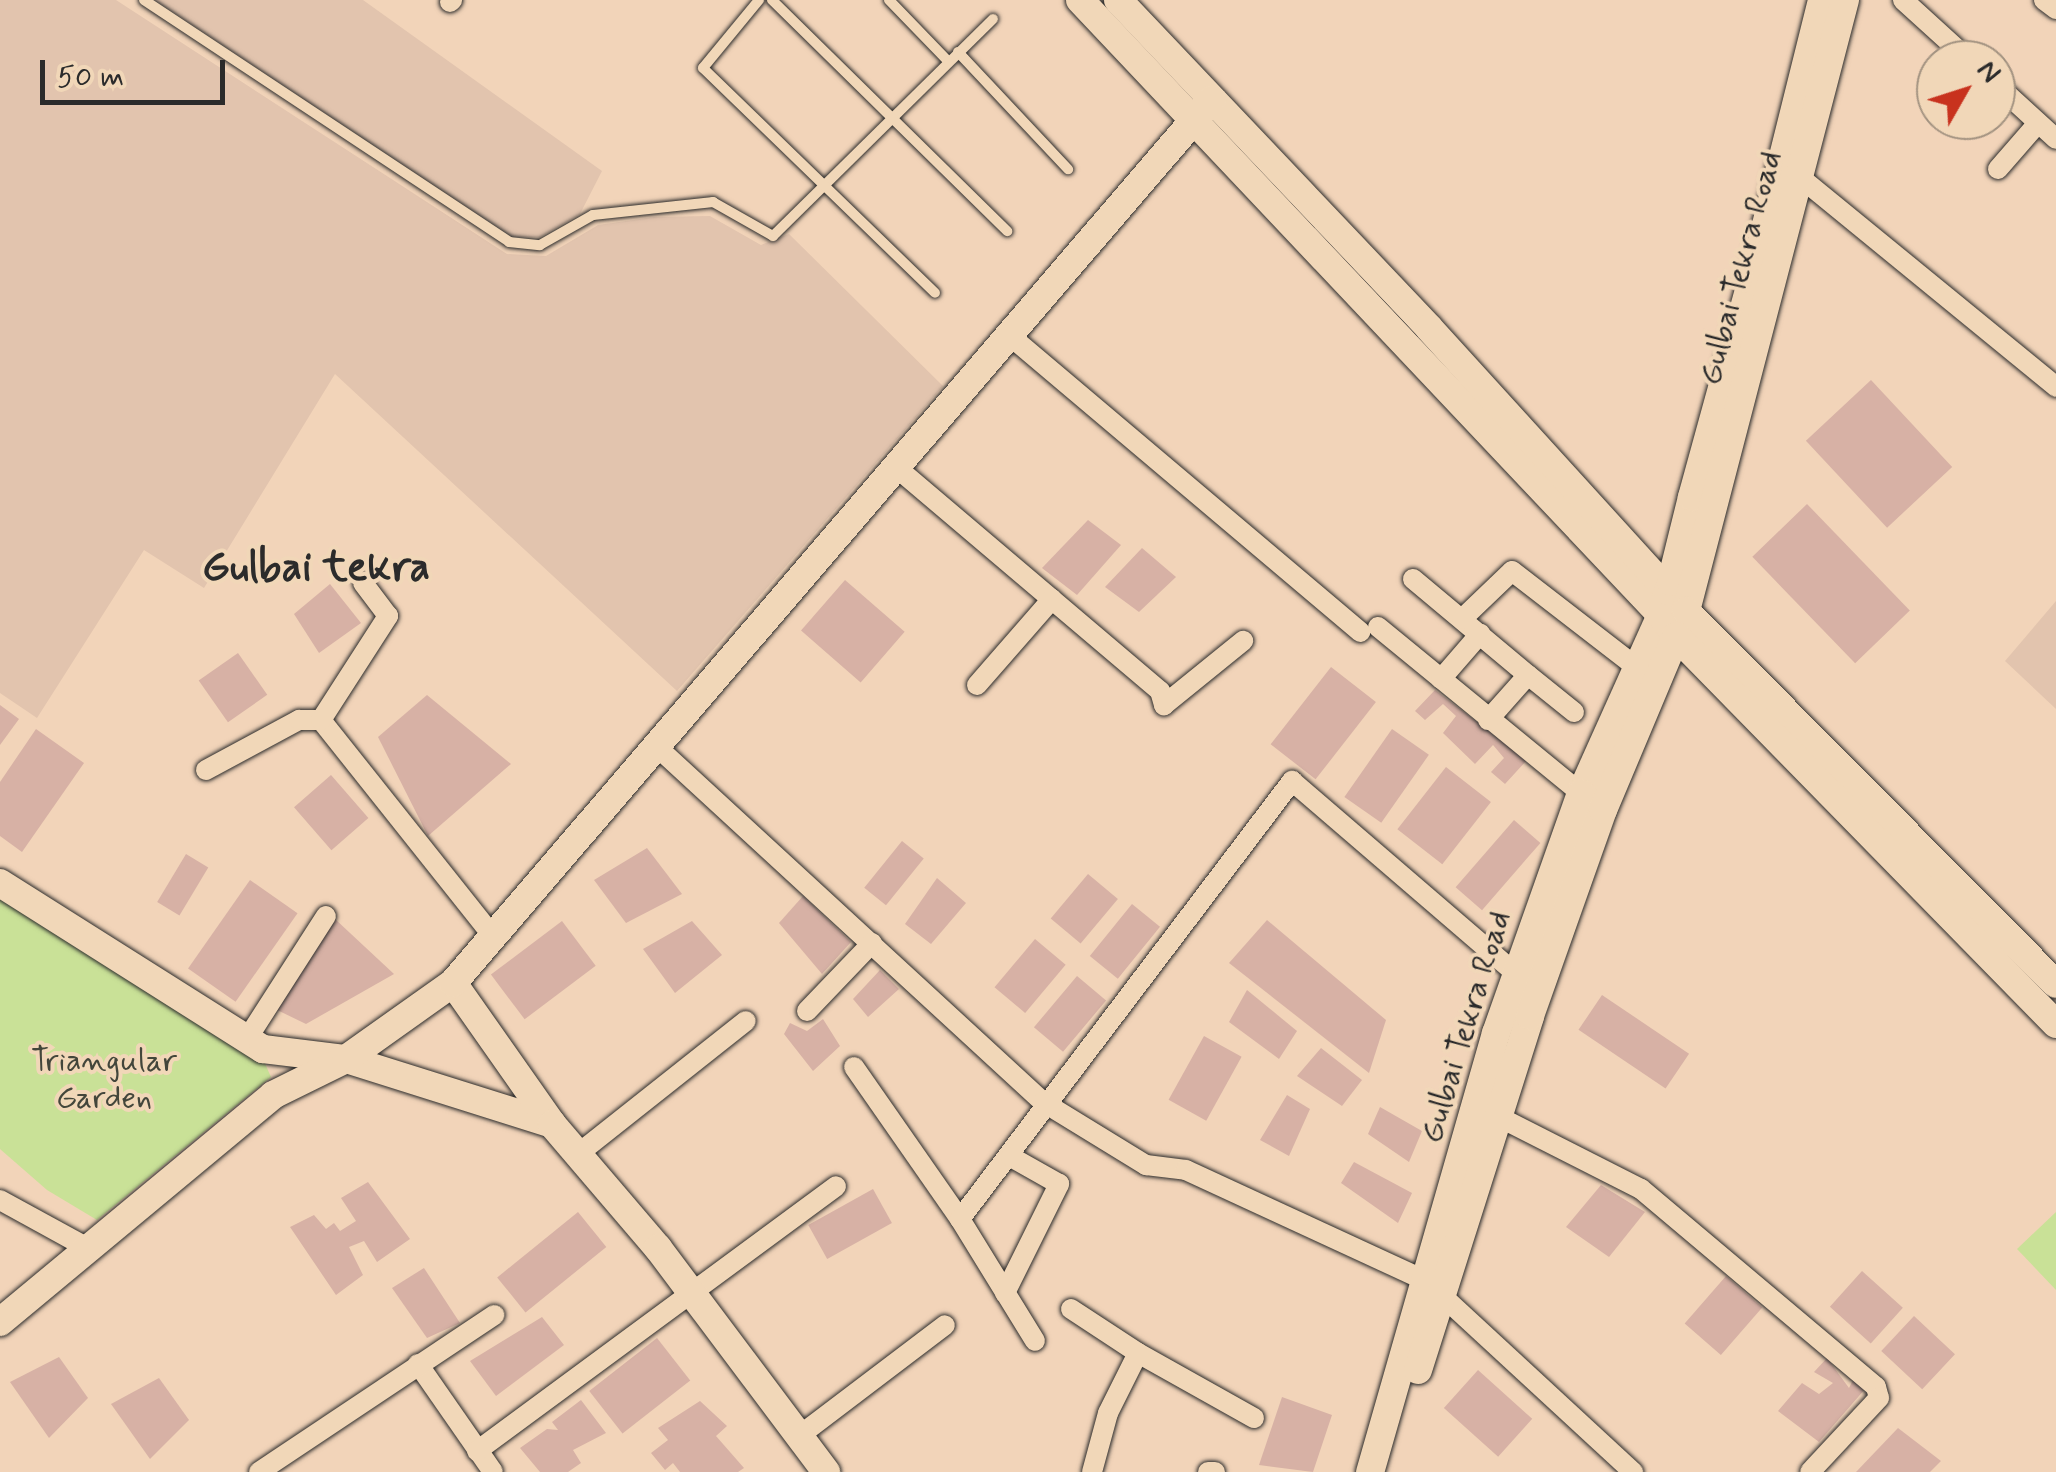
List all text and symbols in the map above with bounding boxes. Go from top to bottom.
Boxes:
scale bar [45,40,230,102]
north arrow [1916,40,2016,140]
text: N [1968,53,2008,91]
text: 50 m [57,58,124,97]
street label: Gulbai Tekra Road [1691,147,1791,389]
district label: Gulbai tekra [202,544,430,594]
street label: Gulbai Tekra Road [1412,906,1520,1148]
park label: Triangular Garden [31,1043,177,1118]

